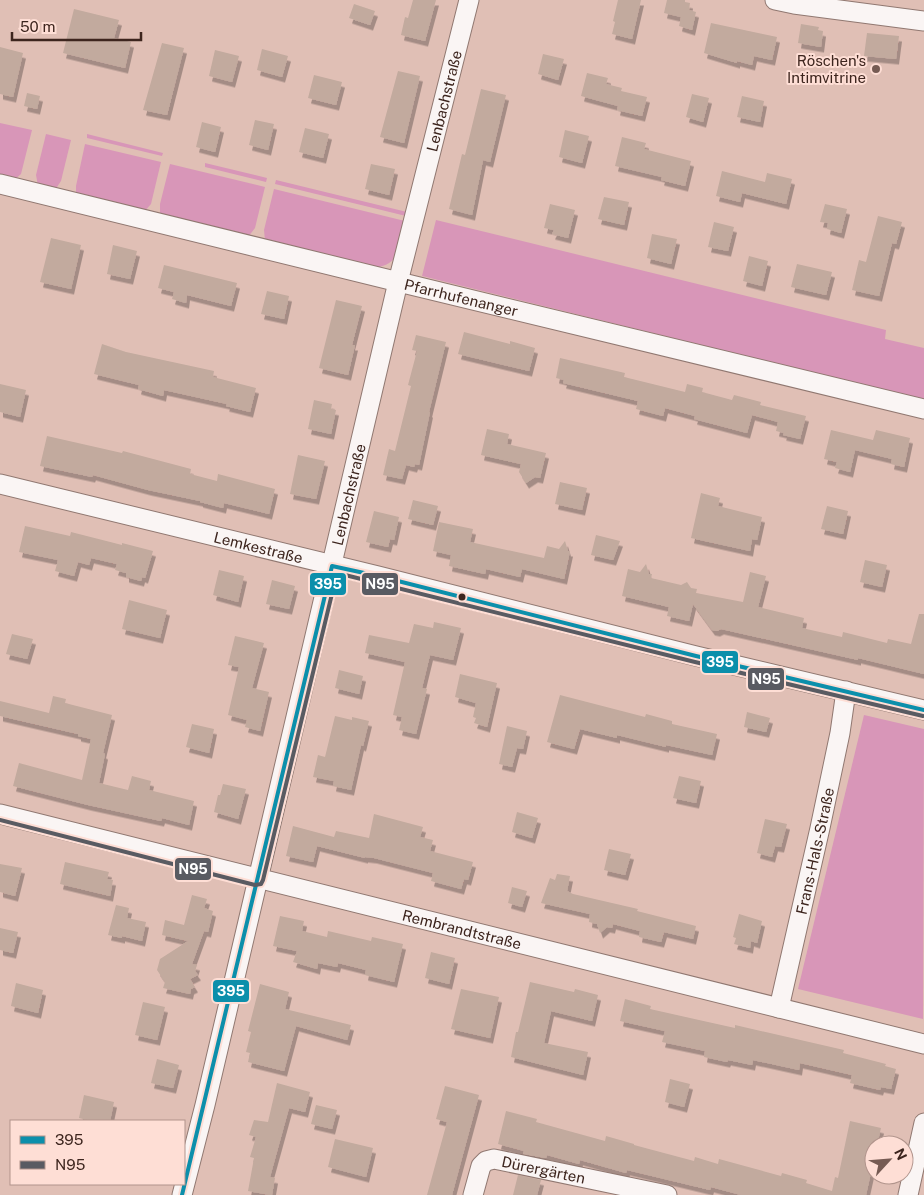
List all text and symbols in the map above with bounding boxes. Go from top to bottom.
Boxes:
scale bar [12,10,141,42]
text: 50 m [20,18,55,35]
street label: Lenbachstraße [423,48,465,153]
place label: Röschen's Intimvitrine [787,52,866,86]
marker: Röschen's Intimvitrine [870,63,882,75]
street label: Pfarrhufenanger [403,275,520,319]
street label: Lenbachstraße [328,442,368,547]
street label: Lemkestraße [212,528,305,566]
line badge: 395 [309,572,347,596]
line badge: N95 [361,572,399,596]
text: 395 [314,576,342,592]
text: N95 [365,576,395,592]
unlabelled marker [457,592,467,602]
line badge: 395 [701,650,739,674]
text: 395 [706,654,734,670]
line badge: N95 [747,667,785,691]
text: N95 [751,671,781,687]
street label: Frans-Hals-Straße [792,786,837,916]
line badge: N95 [174,857,212,881]
text: N95 [178,861,208,877]
street label: Rembrandtstraße [401,906,523,952]
line badge: 395 [212,979,250,1003]
text: 395 [217,983,245,999]
legend [10,1120,185,1185]
text: 395 [55,1131,83,1148]
north arrow [864,1135,914,1185]
text: N [891,1146,910,1163]
street label: Dürergärten [500,1152,587,1186]
text: N95 [55,1156,85,1173]

